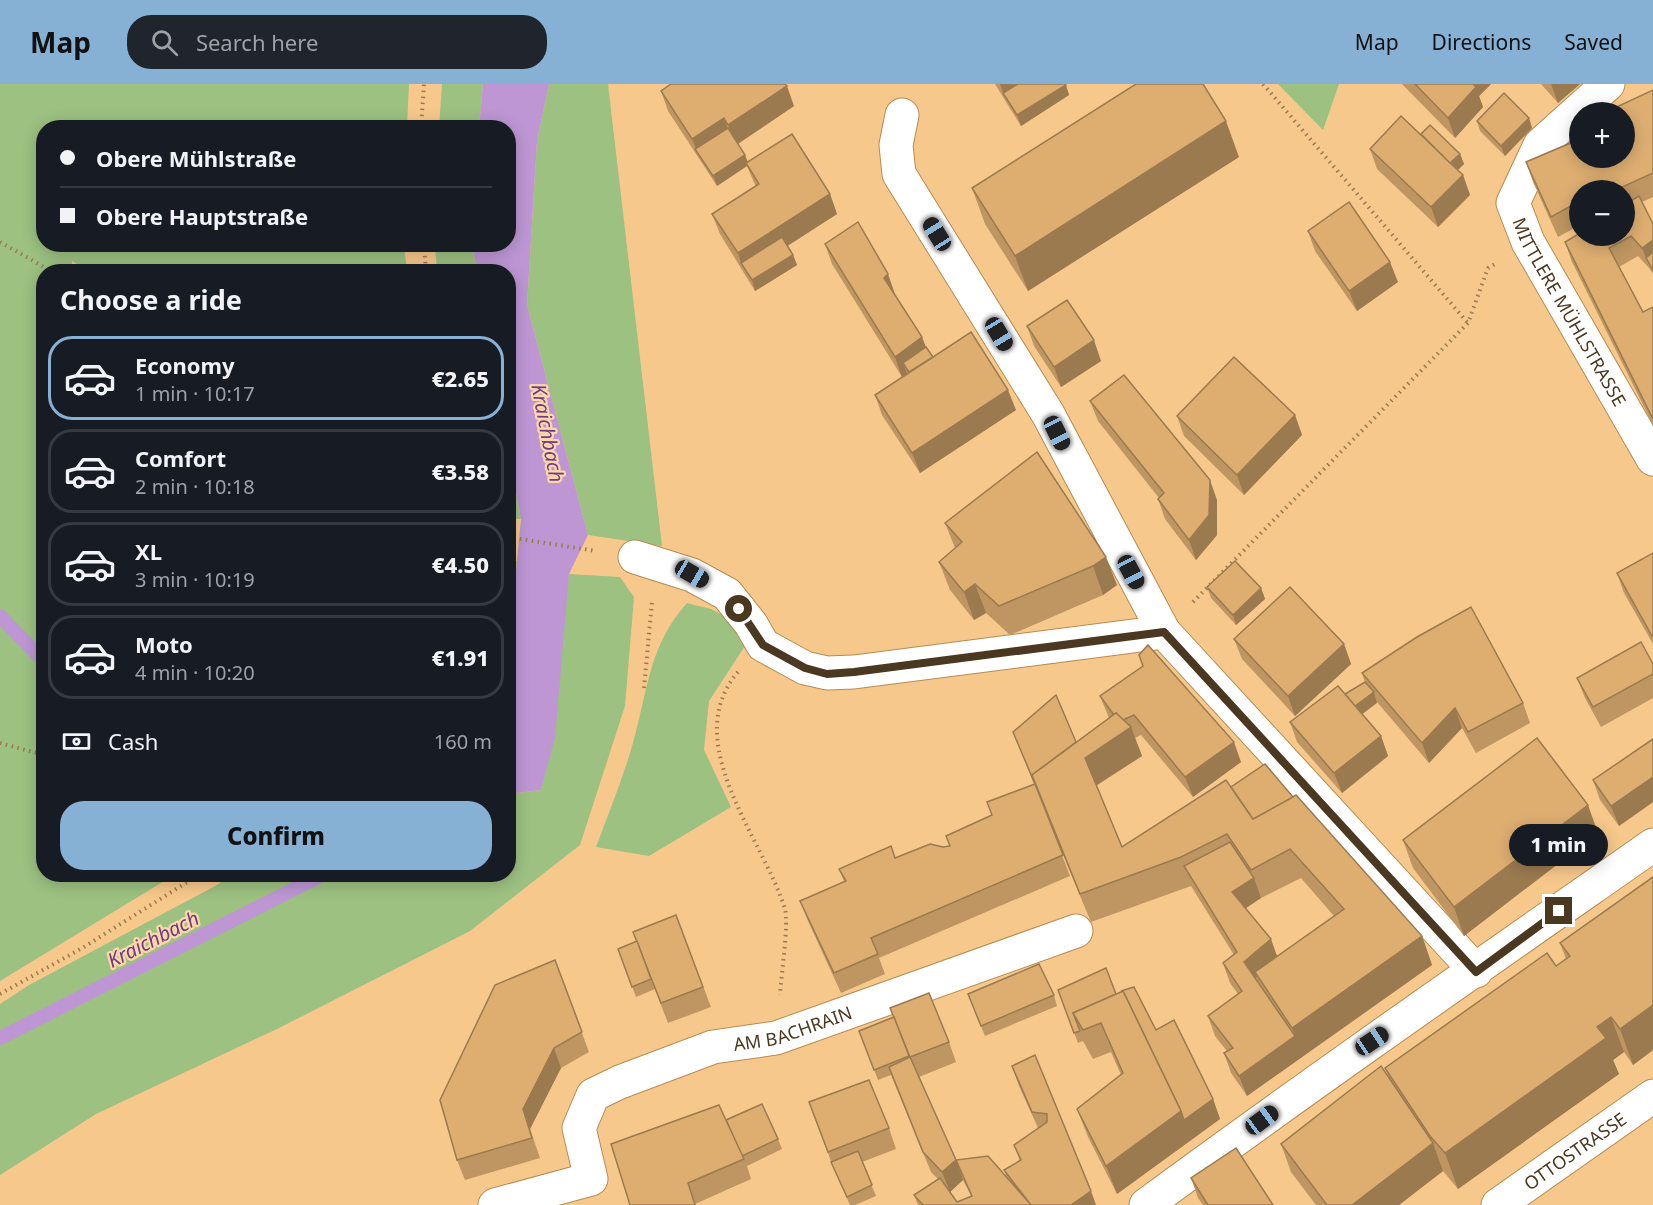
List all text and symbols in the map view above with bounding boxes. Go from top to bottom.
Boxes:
search box [127,15,547,69]
text: Map [30,23,91,61]
icon: search [148,26,181,59]
text: Search here [196,27,318,57]
text: Map [1355,28,1399,56]
text: Directions [1432,28,1531,56]
text: Saved [1564,28,1623,56]
map controls [1569,102,1635,246]
button: + [1569,102,1635,168]
text: Obere Mühlstraße [96,143,296,173]
button: − [1569,180,1635,246]
text: Obere Hauptstraße [96,201,308,231]
car [920,214,954,254]
street label: MITTLERE MÜHLSTRASSE [1508,214,1632,410]
text: Choose a ride [60,281,242,318]
car [982,314,1016,354]
text: Economy [135,350,234,380]
icon: car [63,351,117,405]
text: €2.65 [432,363,489,393]
text: 1 min · 10:17 [135,380,255,407]
water label: Kraichbach [525,382,571,484]
car [1041,413,1073,453]
text: Comfort [135,443,226,473]
icon: car [63,444,117,498]
text: €3.58 [432,456,489,486]
text: 2 min · 10:18 [135,473,255,500]
text: XL [135,536,162,566]
icon: car [63,537,117,591]
text: €4.50 [432,549,489,579]
car [1115,552,1147,592]
car [672,557,712,591]
text: 3 min · 10:19 [135,566,255,593]
route start [725,595,752,622]
text: Moto [135,629,193,659]
icon: car [63,630,117,684]
text: €1.91 [432,642,489,672]
text: 4 min · 10:20 [135,659,255,686]
icon: cash [60,725,93,758]
text: Cash [108,726,158,756]
text: 160 m [434,728,492,755]
button: Confirm [60,801,492,870]
callout: 1 min [1510,824,1608,866]
text: 1 min [1531,831,1586,858]
route end [1545,897,1572,924]
water label: Kraichbach [103,904,203,974]
street label: AM BACHRAIN [732,1000,855,1056]
car [1352,1023,1392,1059]
car [1242,1102,1282,1138]
street label: OTTOSTRASSE [1519,1107,1631,1195]

